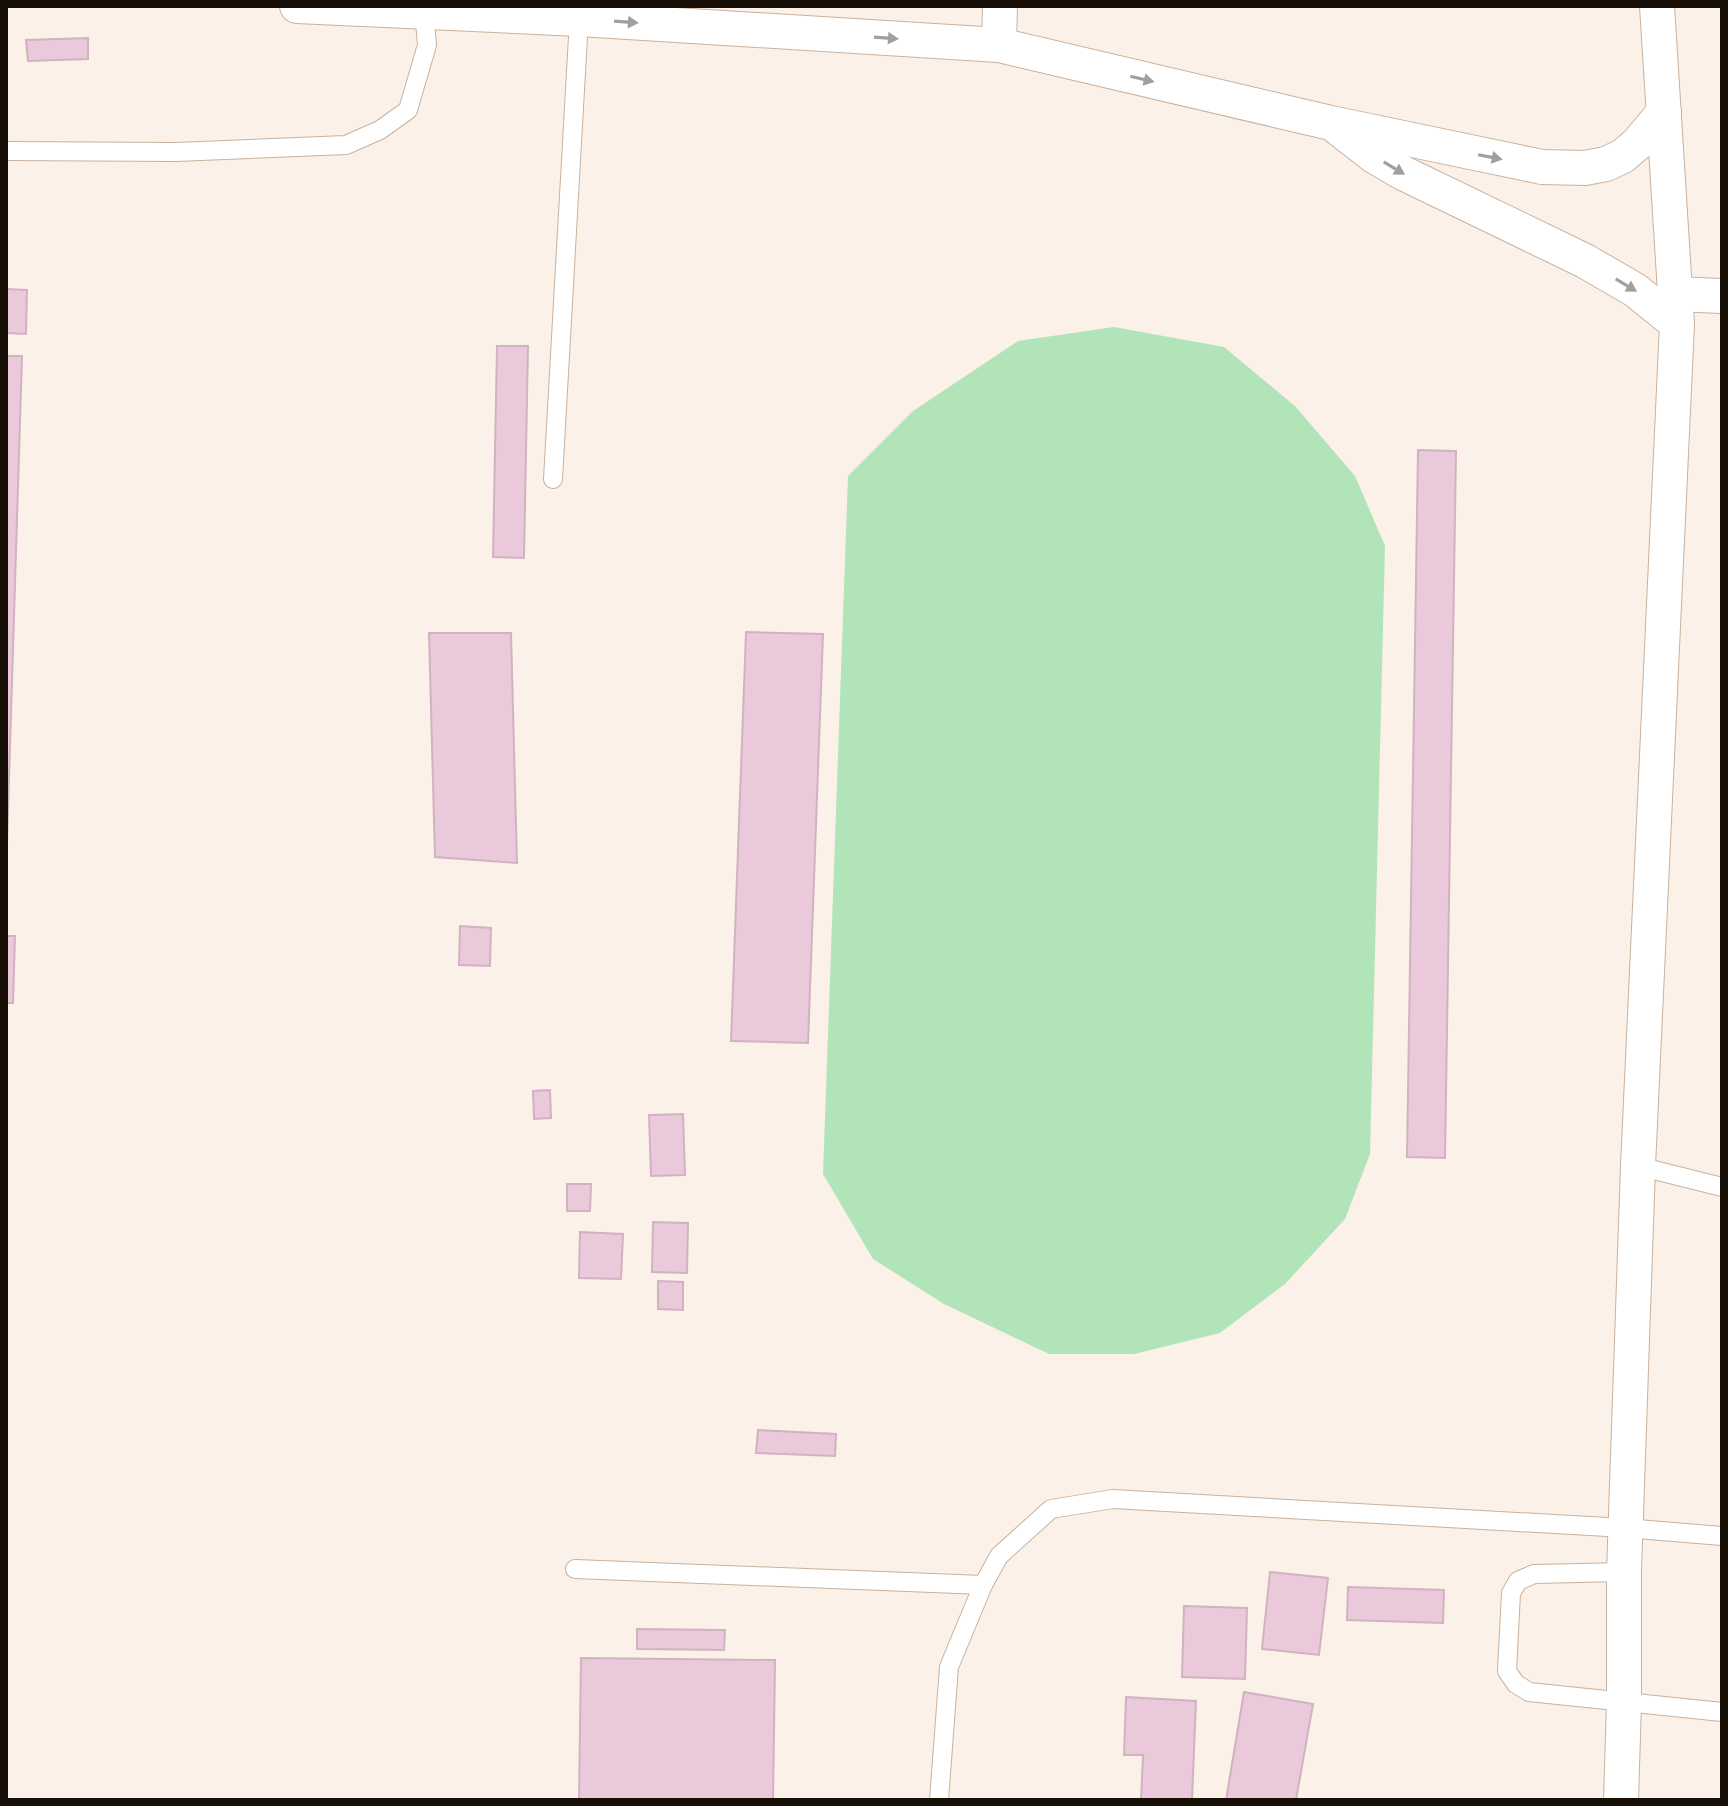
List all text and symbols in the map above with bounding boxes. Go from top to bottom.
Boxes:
one-way arrow [614,16,639,29]
one-way arrow [874,32,899,45]
one-way arrow [1129,73,1154,85]
one-way arrow [1477,151,1502,163]
one-way arrow [1383,161,1405,175]
one-way arrow [1615,278,1637,292]

